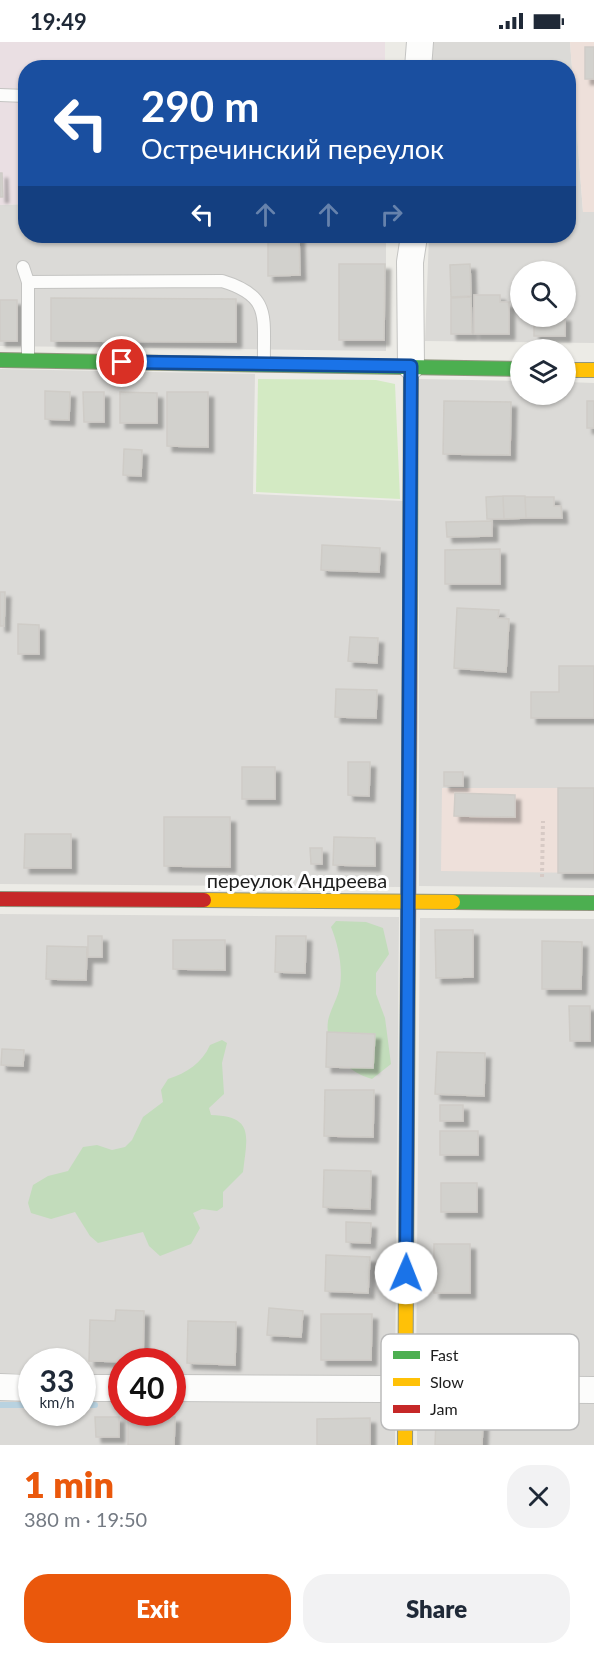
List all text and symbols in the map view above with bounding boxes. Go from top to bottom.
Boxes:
text: 19:49 [30,8,87,35]
text: 290 m [141,81,259,131]
icon: left [42,84,120,162]
text: Остречинский переулок [141,132,444,165]
icon: left [186,198,219,231]
icon: ahead [249,198,282,231]
icon: ahead [312,198,345,231]
icon: right [375,198,408,231]
map controls [510,261,576,405]
button: search [510,261,576,327]
pin [96,336,147,387]
button: layers [510,339,576,405]
icon: arrive [105,345,138,378]
street label: переулок Андреева [207,868,387,892]
position arrow [374,1241,438,1305]
legend [381,1334,579,1430]
text: Fast [430,1345,459,1364]
speed limit sign: 40 [108,1348,186,1426]
text: 33 [40,1362,74,1398]
text: Slow [430,1372,464,1391]
text: km/h [39,1393,75,1411]
text: Jam [430,1399,458,1418]
text: 1 min [24,1462,114,1506]
button: close [507,1465,570,1528]
text: 380 m · 19:50 [24,1507,147,1531]
button: Exit [24,1574,291,1643]
button: Share [303,1574,570,1643]

